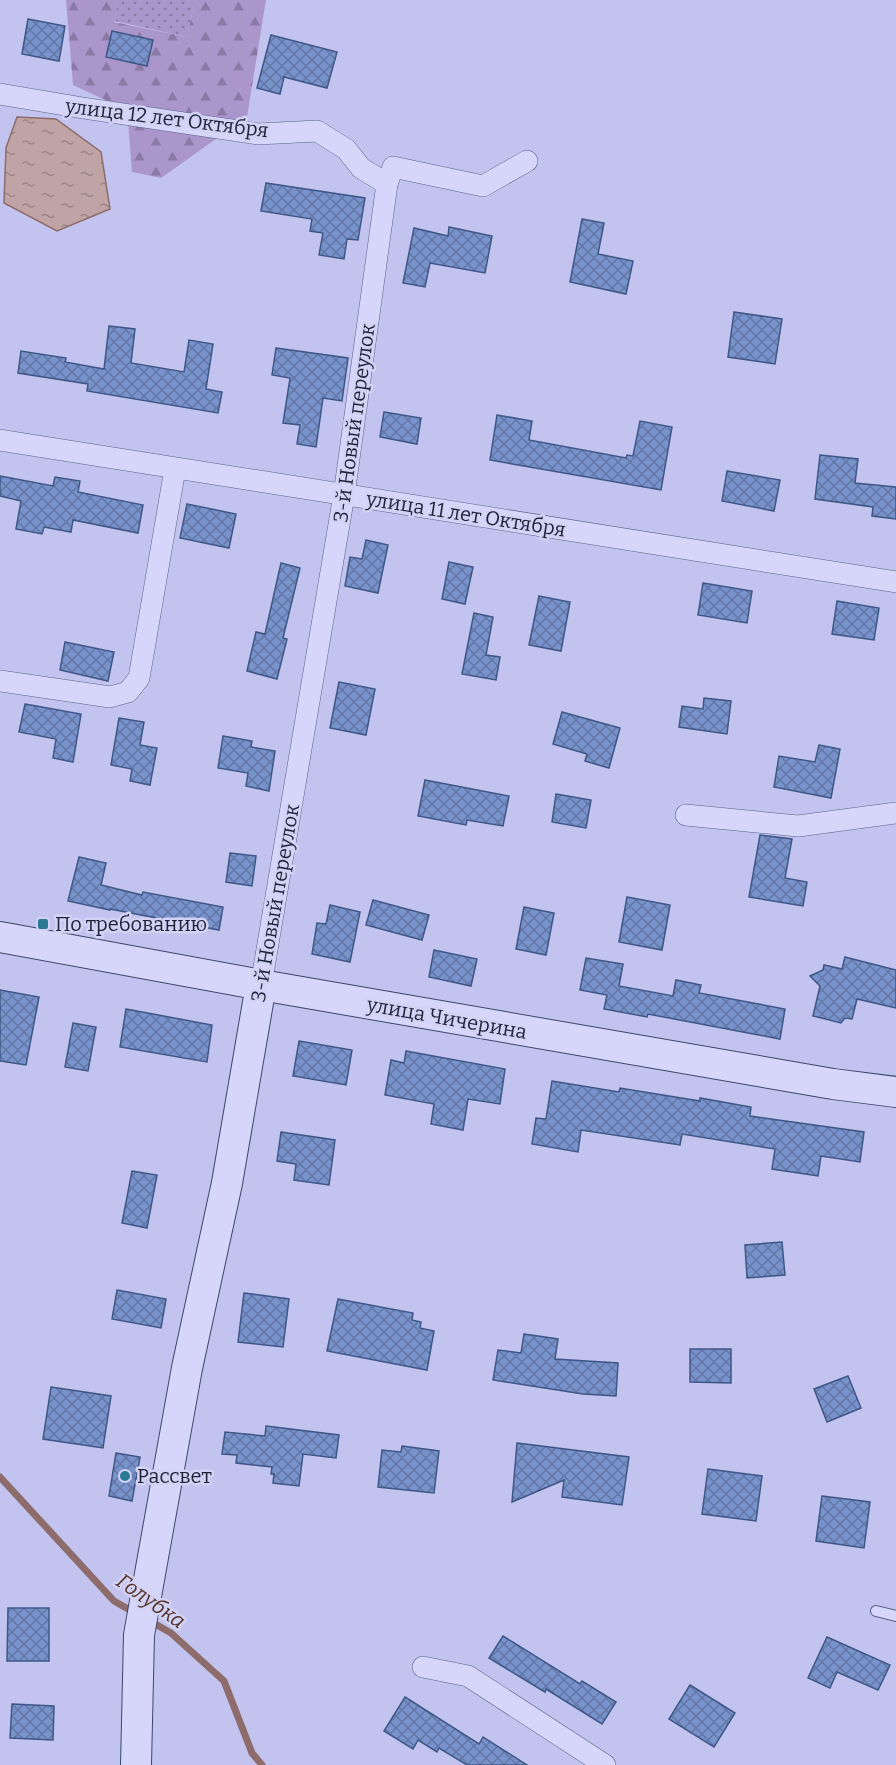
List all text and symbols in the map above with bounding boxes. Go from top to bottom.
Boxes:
street label: улица 12 лет Октября [63,94,270,142]
street label: 3-й Новый переулок [328,322,380,524]
street label: улица 11 лет Октября [364,486,567,542]
street label: 3-й Новый переулок [246,802,304,1004]
place label: По требованию [55,912,207,936]
marker: По требованию [36,917,50,931]
street label: улица Чичерина [364,992,529,1044]
place label: Рассвет [137,1464,212,1488]
marker: Рассвет [118,1469,132,1483]
water label: Голубка [111,1568,191,1634]

